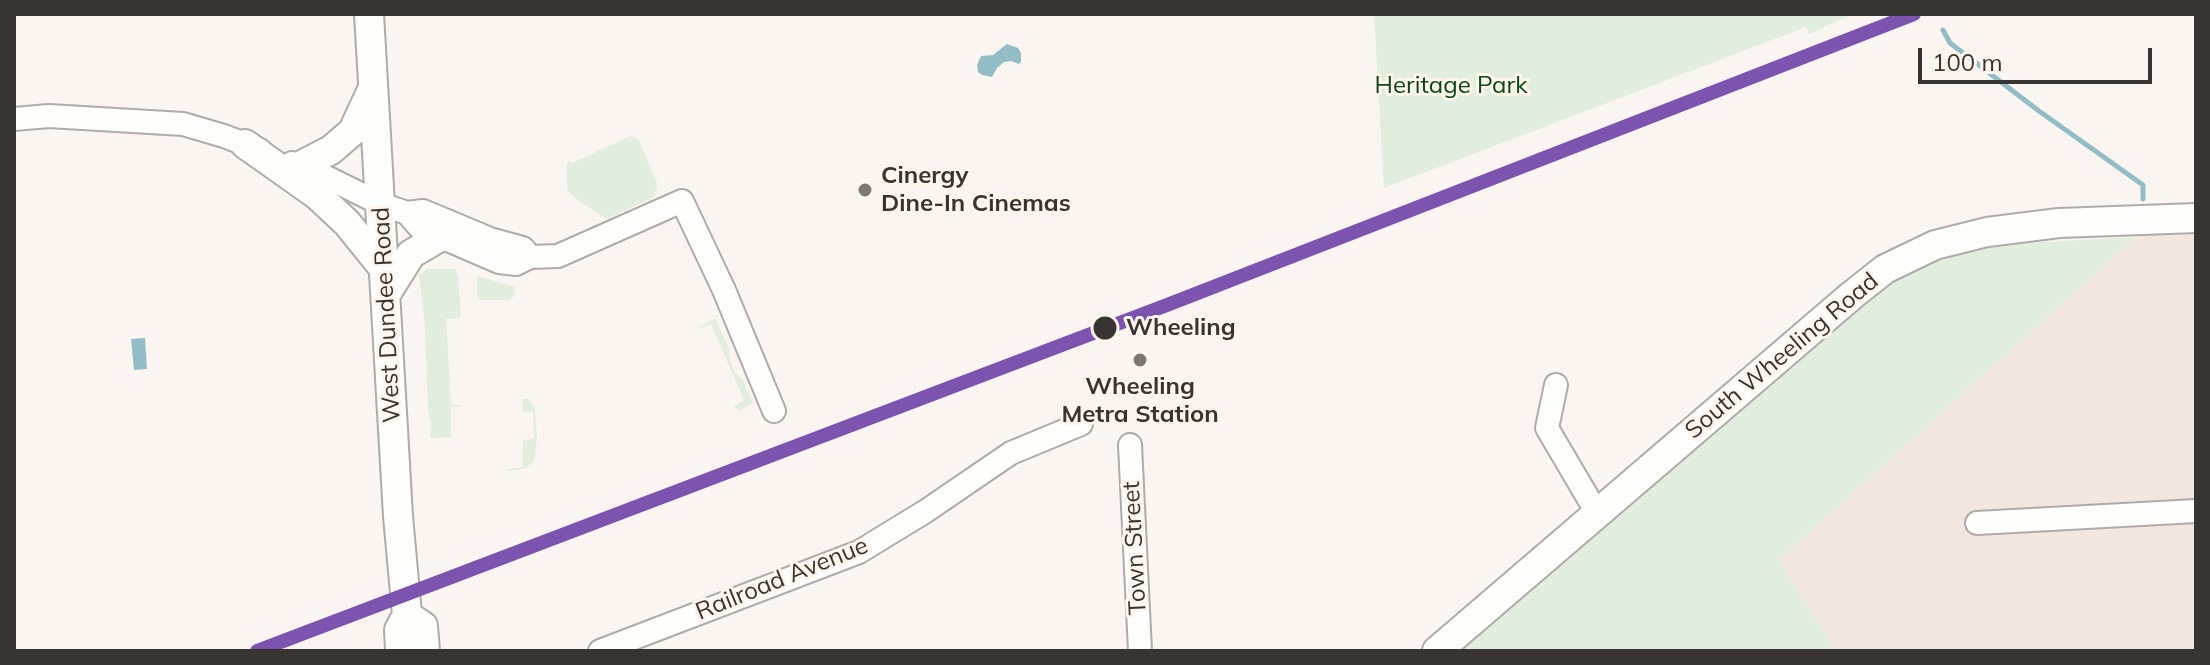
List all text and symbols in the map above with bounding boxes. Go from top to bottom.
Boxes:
scale bar [1922,32,2156,82]
text: 100 m [1932,47,2003,77]
park label: Heritage Park [1375,72,1527,100]
place label: Cinergy Dine-In Cinemas [881,162,1071,218]
marker: Cinergy Dine-In Cinemas [856,181,874,199]
street label: West Dundee Road [367,206,407,424]
street label: South Wheeling Road [1680,267,1884,445]
marker: Wheeling [1091,314,1119,342]
place label: Wheeling [1126,314,1236,342]
marker: Wheeling Metra Station [1131,351,1149,369]
place label: Wheeling Metra Station [1061,373,1219,429]
street label: Town Street [1117,480,1153,616]
street label: Railroad Avenue [692,531,872,627]

